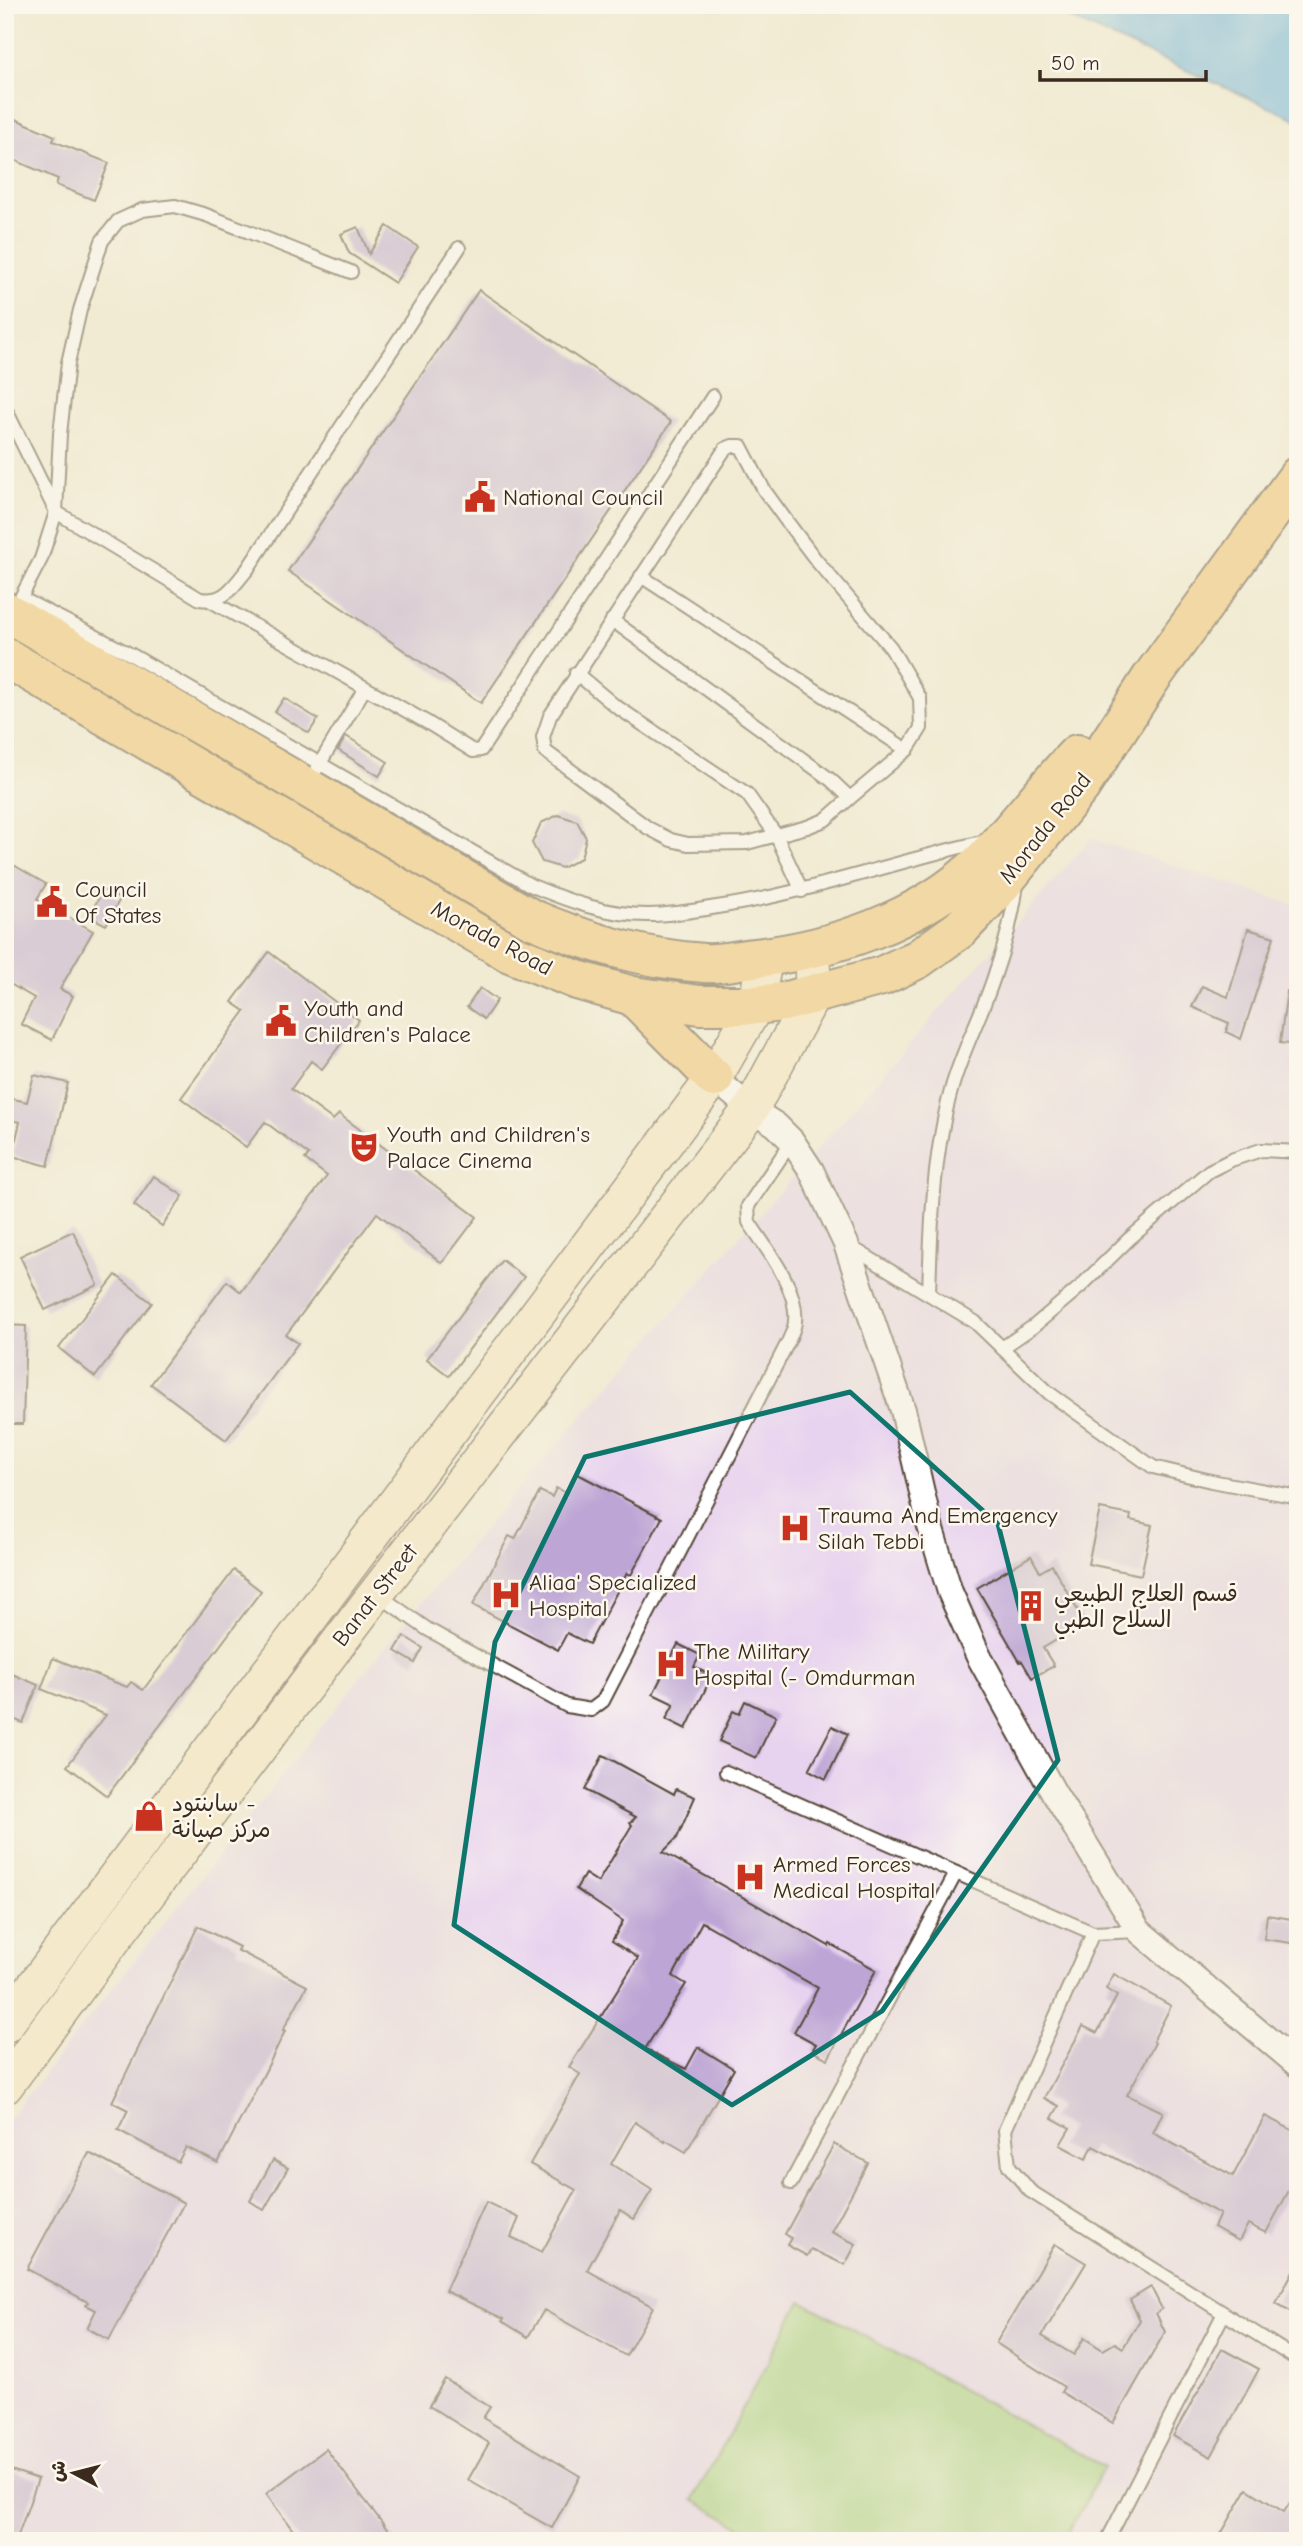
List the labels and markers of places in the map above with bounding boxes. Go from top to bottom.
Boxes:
public building icon: National Council [463,480,497,514]
place label: National Council [503,484,663,511]
place label: Council Of States [75,876,161,929]
public building icon: Council Of States [35,885,69,919]
place label: Youth and Children's Palace [304,995,471,1048]
public building icon: Youth and Children's Palace [264,1004,298,1038]
place label: Youth and Children's Palace Cinema [387,1121,590,1174]
theatre icon: Youth and Children's Palace Cinema [347,1130,381,1164]
place label: Trauma And Emergency Silah Tebbi [818,1502,1058,1555]
hospital icon: Trauma And Emergency Silah Tebbi [778,1511,812,1545]
place label: Aliaa' Specialized Hospital [529,1569,697,1622]
hospital icon: Aliaa' Specialized Hospital [489,1578,523,1612]
place label: قسم العلاج الطبيعي السلاح الطبي [1054,1580,1238,1640]
building icon: قسم العلاج الطبيعي السلاح الطبي [1014,1589,1048,1623]
place label: The Military Hospital (- Omdurman [694,1638,916,1691]
hospital icon: The Military Hospital (- Omdurman [654,1647,688,1681]
place label: سابنتود - مركز صيانة [172,1790,271,1843]
shop icon: سابنتود - مركز صيانة [132,1799,166,1833]
place label: Armed Forces Medical Hospital [773,1851,935,1904]
hospital icon: Armed Forces Medical Hospital [733,1860,767,1894]

